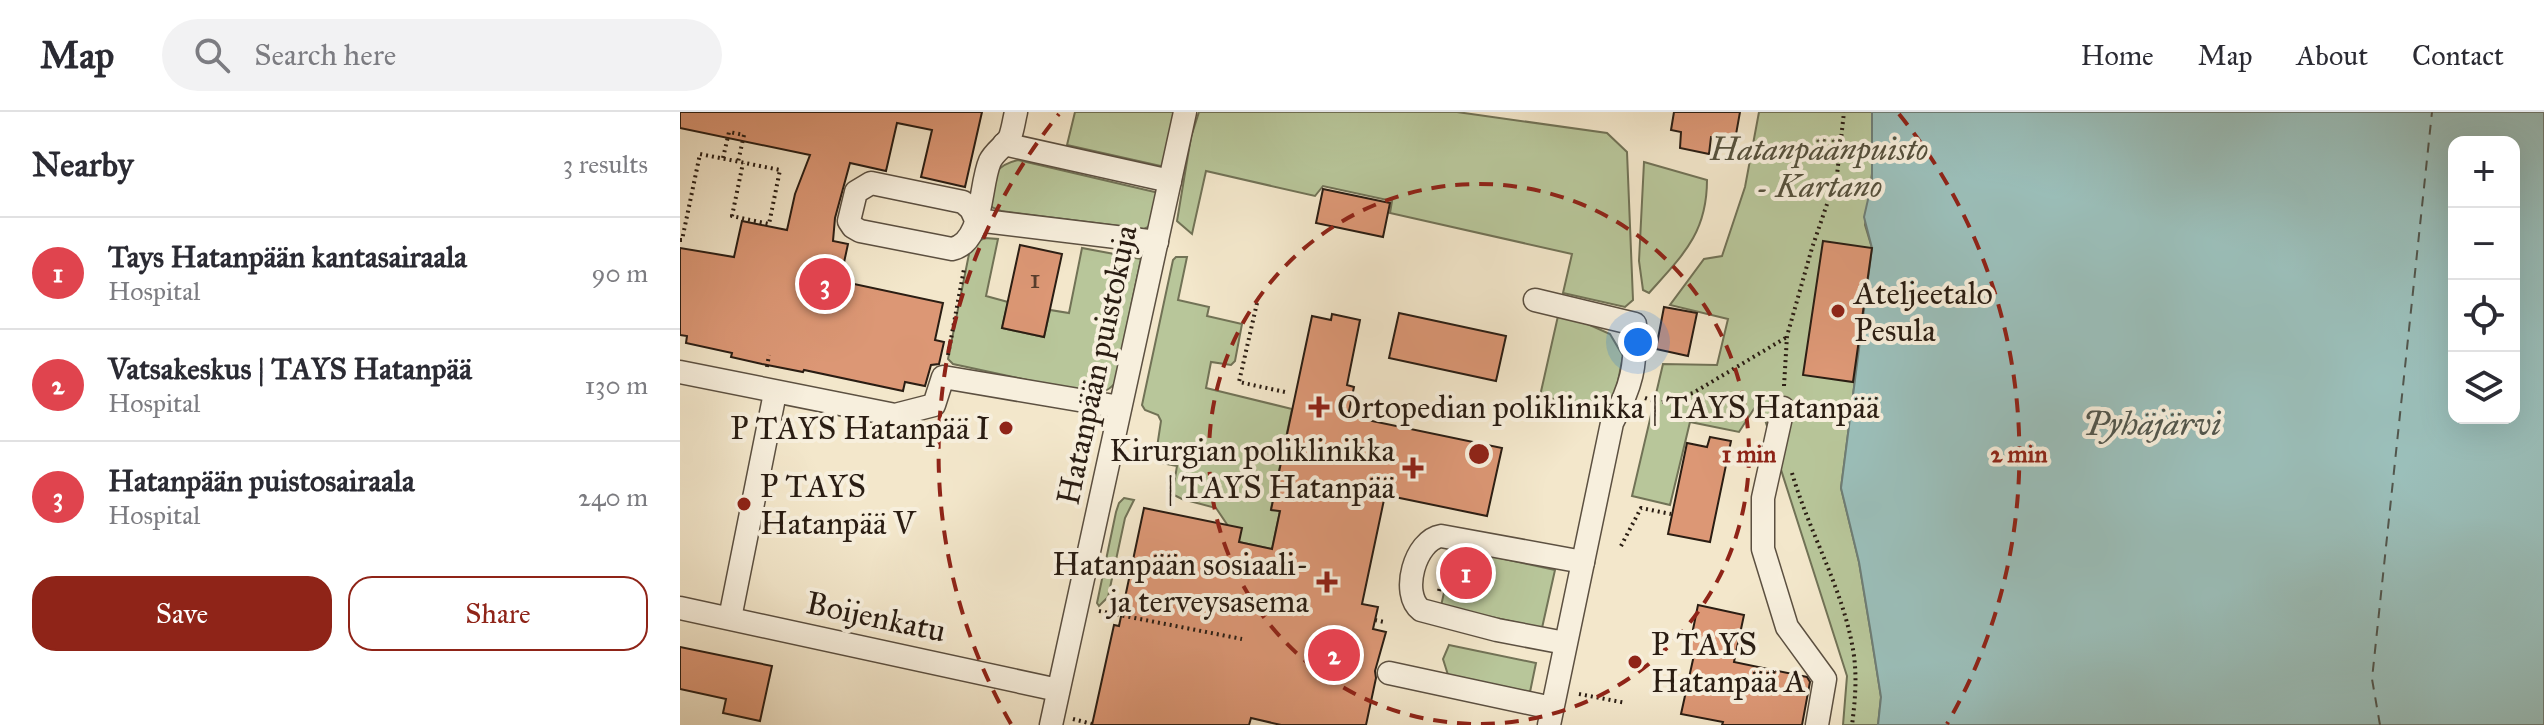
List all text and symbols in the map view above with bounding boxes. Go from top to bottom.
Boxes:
search box [162,19,722,91]
text: Map [40,32,114,78]
icon: search [190,33,234,77]
text: Search here [254,37,396,73]
text: Home [2081,38,2154,73]
text: Map [2198,38,2252,73]
text: About [2296,38,2368,73]
text: Contact [2412,38,2504,73]
park label: Hatanpäänpuisto - Kartano [1709,130,1928,206]
map controls [2448,136,2520,424]
button: + [2448,136,2520,208]
text: Nearby [32,144,134,185]
text: 3 results [563,148,648,180]
button: − [2448,208,2520,280]
street label: Hatanpään puistokuja [1048,221,1146,508]
text: Tays Hatanpään kantasairaala [108,239,467,275]
pin: 3 [799,254,851,314]
text: 1 [53,257,63,289]
text: 90 m [591,257,648,289]
house number: 1 [1029,261,1041,296]
place label: Ateljeetalo Pesula [1852,274,1993,350]
text: Hospital [108,275,200,307]
button: locate [2448,280,2520,352]
marker: Ateljeetalo Pesula [1829,302,1847,320]
your location [1618,322,1658,362]
text: Vatsakeskus | TAYS Hatanpää [108,351,472,387]
button: layers [2448,352,2520,424]
text: 2 [52,369,64,401]
text: 130 m [585,369,648,401]
text: Hospital [108,387,200,419]
place label: Ortopedian poliklinikka | TAYS Hatanpää [1337,388,1880,427]
marker: Ortopedian poliklinikka | TAYS Hatanpää [1308,396,1330,418]
water label: Pyhäjärvi [2083,403,2221,444]
place label: P TAYS Hatanpää I [730,409,990,448]
marker: P TAYS Hatanpää I [997,419,1015,437]
place label: Kirurgian poliklinikka | TAYS Hatanpää [1109,431,1395,507]
text: 1 min [1722,439,1776,469]
text: 2 min [1991,439,2047,469]
centre of rings [1465,440,1493,468]
marker: Kirurgian poliklinikka | TAYS Hatanpää [1402,457,1424,479]
text: Hatanpään puistosairaala [108,463,415,499]
place label: P TAYS Hatanpää V [760,467,917,543]
text: 3 [53,481,63,513]
text: 240 m [578,481,648,513]
marker: P TAYS Hatanpää V [735,495,753,513]
text: Hospital [108,499,200,531]
pin: 1 [1440,543,1492,603]
place label: Hatanpään sosiaali- ja terveysasema [1052,545,1309,621]
marker: Hatanpään sosiaali- ja terveysasema [1316,571,1338,593]
button: Save [32,576,332,651]
button: Share [348,576,648,651]
street label: Boijenkatu [803,583,949,651]
pin: 2 [1308,625,1360,685]
place label: P TAYS Hatanpää A [1651,625,1806,701]
marker: P TAYS Hatanpää A [1626,653,1644,671]

